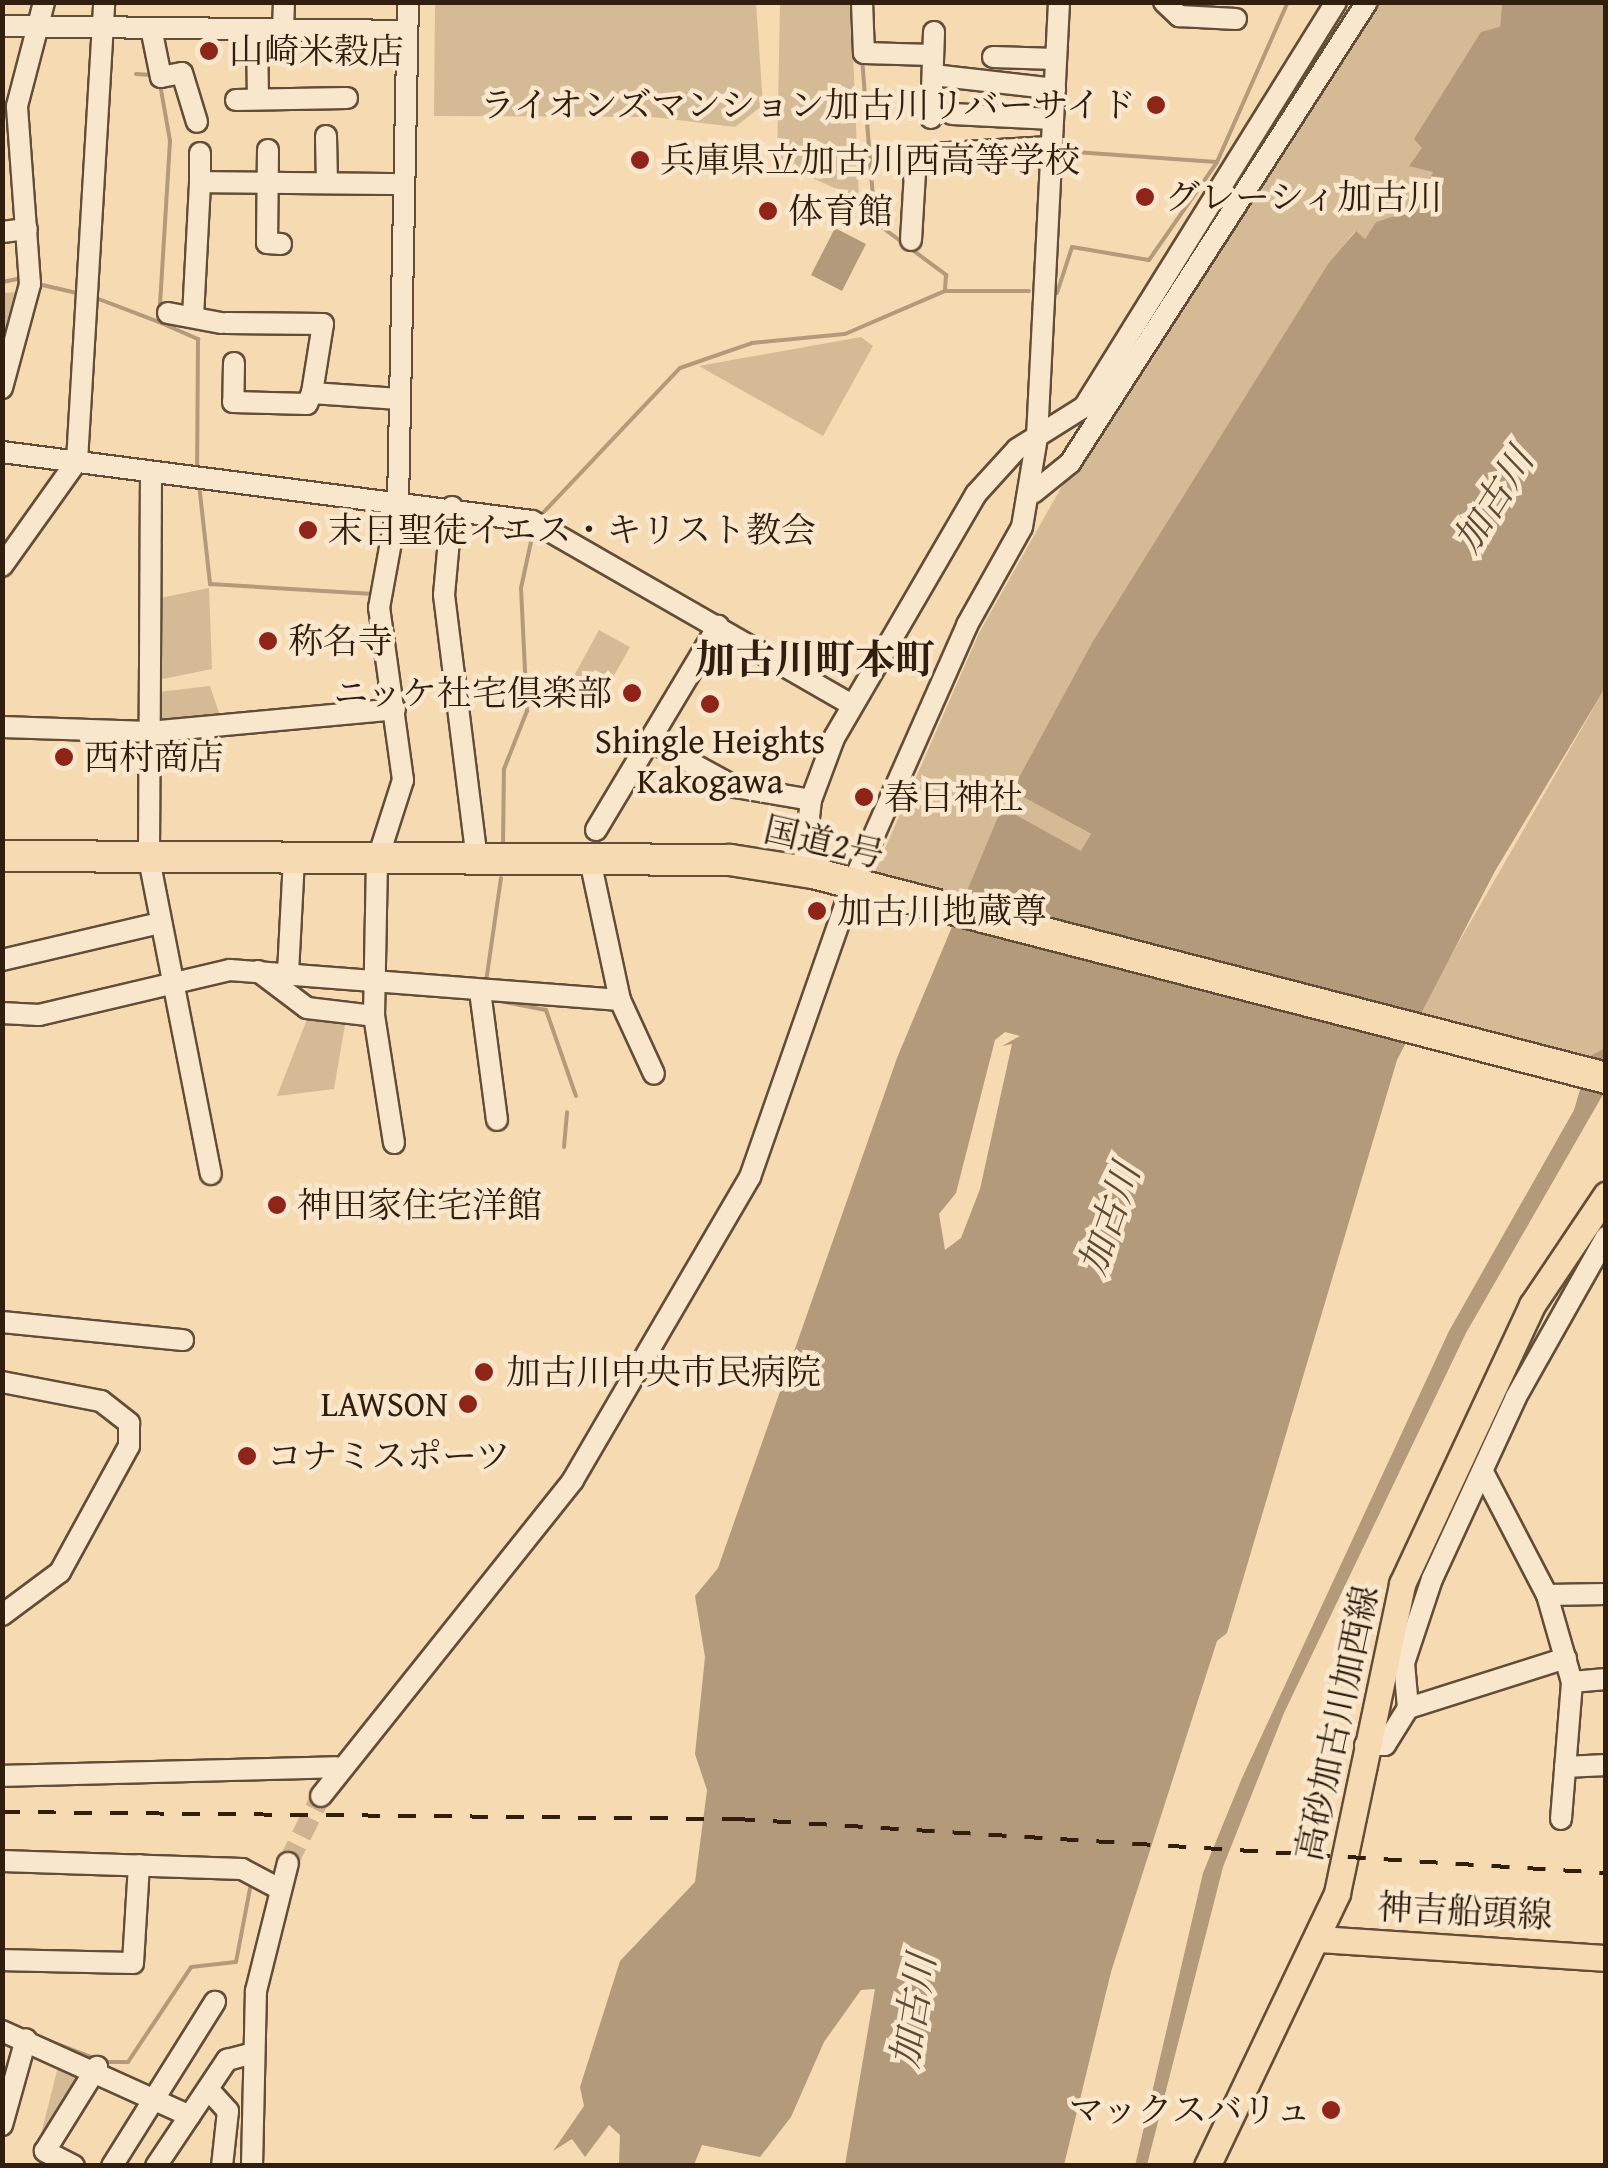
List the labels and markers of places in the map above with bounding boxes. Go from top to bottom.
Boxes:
place label: 山崎米穀店 [229,30,404,72]
marker: 山崎米穀店 [198,40,220,62]
place label: ライオンズマンション加古川リバーサイド [471,84,1136,126]
marker: ライオンズマンション加古川リバーサイド [1145,94,1167,116]
place label: 兵庫県立加古川西高等学校 [660,139,1080,181]
marker: 兵庫県立加古川西高等学校 [629,149,651,171]
place label: グレーシィ加古川 [1165,176,1445,218]
marker: グレーシィ加古川 [1134,186,1156,208]
place label: 体育館 [788,190,893,232]
marker: 体育館 [757,200,779,222]
place label: 末日聖徒イエス・キリスト教会 [328,509,818,551]
marker: 末日聖徒イエス・キリスト教会 [297,519,319,541]
place label: 称名寺 [288,620,393,662]
marker: 称名寺 [257,630,279,652]
place label: ニッケ社宅倶楽部 [332,672,612,714]
marker: ニッケ社宅倶楽部 [621,682,643,704]
marker: Shingle Heights Kakogawa [699,693,721,715]
place label: Shingle Heights Kakogawa [595,720,825,802]
place label: 西村商店 [84,736,224,778]
marker: 西村商店 [53,746,75,768]
place label: 春日神社 [884,776,1024,818]
marker: 春日神社 [853,786,875,808]
place label: 加古川地蔵尊 [837,890,1047,932]
marker: 加古川地蔵尊 [806,900,828,922]
place label: 神田家住宅洋館 [297,1184,542,1226]
marker: 神田家住宅洋館 [266,1194,288,1216]
place label: 加古川中央市民病院 [506,1351,821,1393]
marker: 加古川中央市民病院 [471,1359,497,1385]
place label: LAWSON [321,1383,448,1425]
marker: LAWSON [457,1393,479,1415]
place label: コナミスポーツ [267,1435,512,1477]
marker: コナミスポーツ [236,1445,258,1467]
place label: マックスバリュ [1066,2089,1311,2131]
marker: マックスバリュ [1320,2099,1342,2121]

